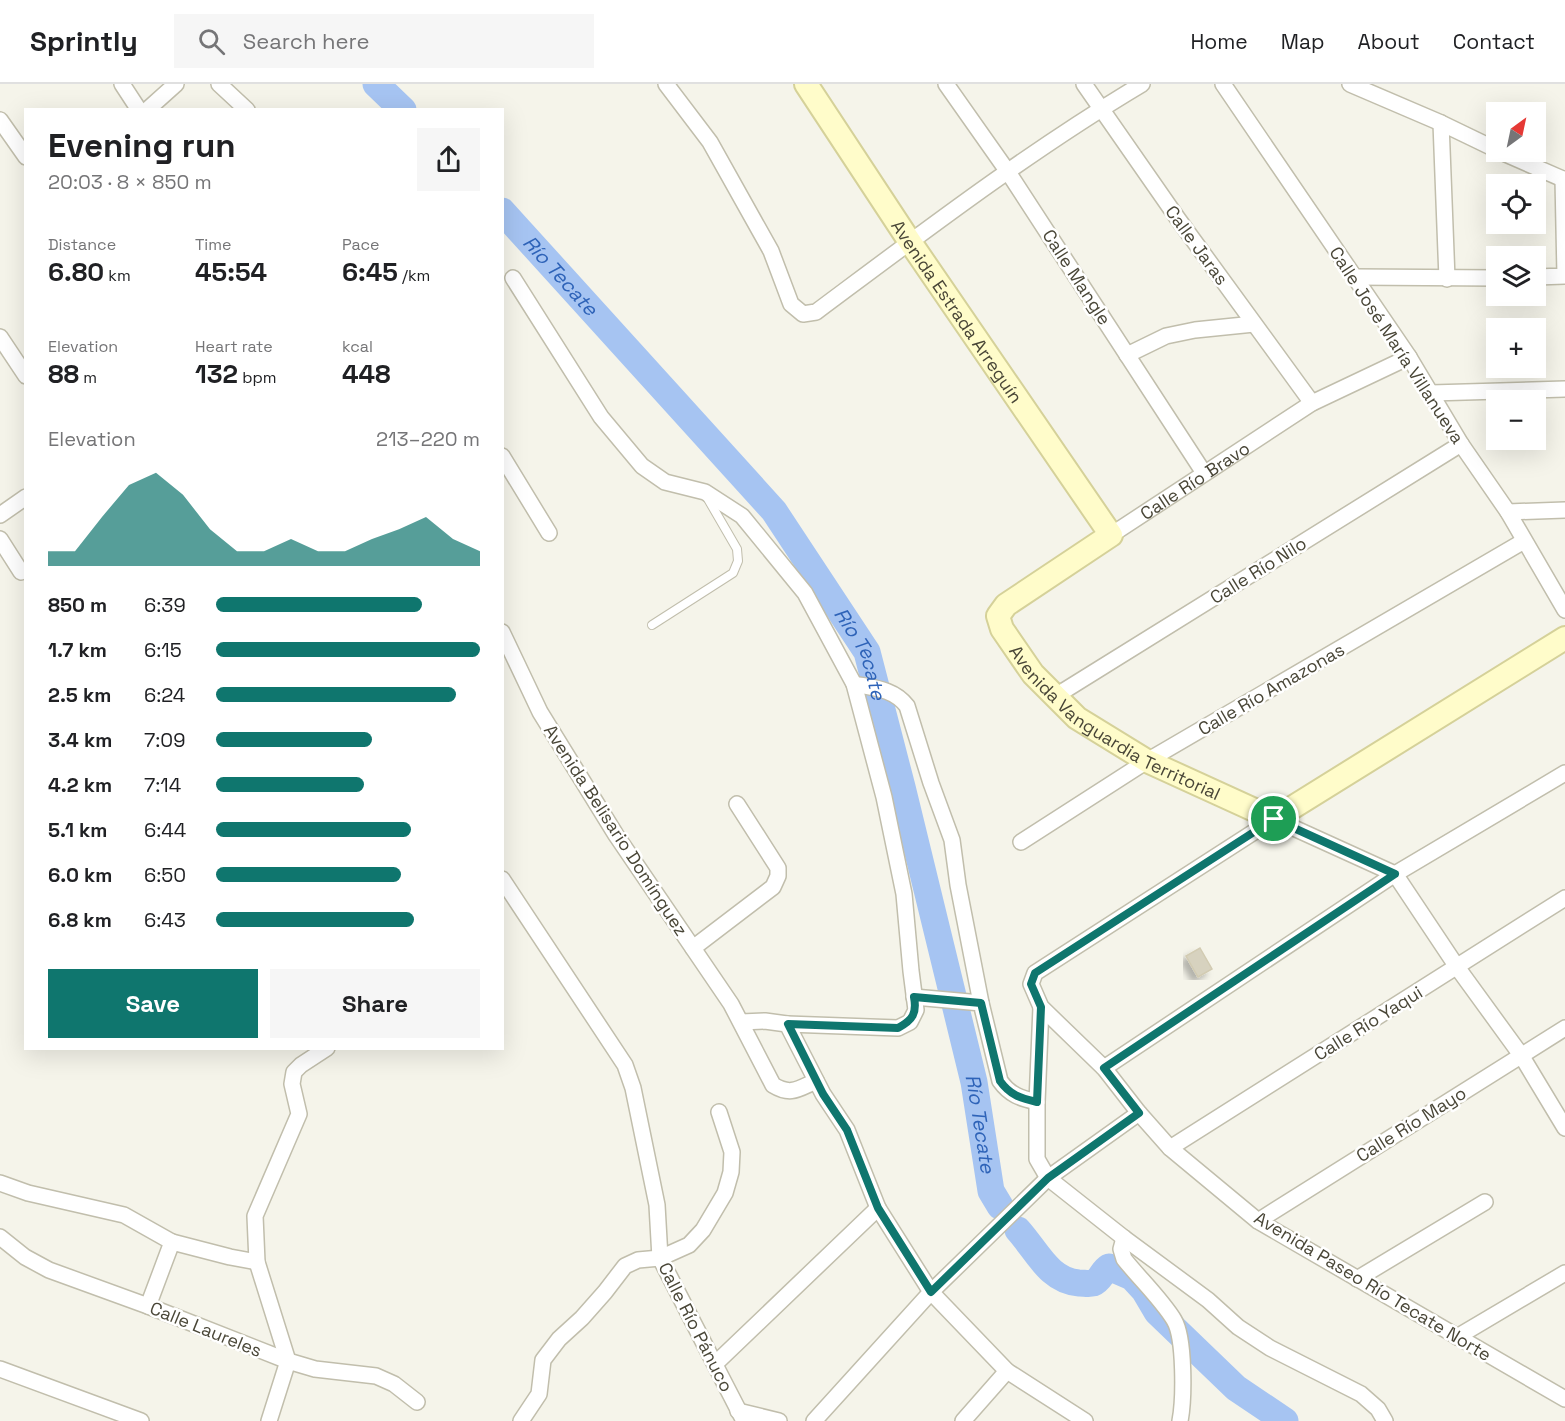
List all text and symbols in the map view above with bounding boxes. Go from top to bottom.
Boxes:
search box [174,14,594,68]
text: Sprintly [30,23,138,59]
icon: search [195,25,228,58]
text: Search here [243,27,370,55]
text: Home [1190,28,1248,55]
text: Map [1281,28,1325,55]
text: About [1358,28,1420,55]
text: Contact [1453,28,1535,55]
north arrow [1486,102,1546,162]
map controls [1486,102,1546,450]
text: Evening run [48,125,236,167]
button: share [417,128,480,191]
text: 20:03 · 8 × 850 m [48,169,212,195]
button: locate [1486,174,1546,234]
street label: Calle Jaras [1160,201,1234,289]
street label: Avenida Estrada Arreguín [887,215,1028,407]
street label: Calle Mangle [1038,225,1116,329]
water label: Río Tecate [517,230,604,322]
text: Distance [48,234,116,255]
text: Time [195,234,231,255]
text: Pace [342,234,379,255]
street label: Calle José María Villanueva [1325,242,1469,448]
button: layers [1486,246,1546,306]
text: 6.80 [48,255,104,289]
text: 45:54 [195,255,267,289]
text: 6:45 [342,255,398,289]
text: km [104,265,131,286]
text: /km [398,265,430,286]
button: + [1486,318,1546,378]
text: Elevation [48,336,118,357]
text: Heart rate [195,336,273,357]
text: kcal [342,336,373,357]
text: 88 [48,357,79,391]
text: 132 [195,357,238,391]
text: 448 [342,357,391,391]
text: m [79,367,97,388]
text: bpm [238,367,277,388]
button: − [1486,390,1546,450]
text: Elevation [48,426,136,452]
text: 213–220 m [376,426,480,452]
street label: Calle Río Bravo [1135,436,1254,524]
street label: Calle Río Nilo [1206,531,1310,609]
text: 850 m [48,592,107,618]
text: 6:39 [144,592,186,618]
water label: Río Tecate [828,603,892,704]
text: 1.7 km [48,637,107,663]
text: 6:15 [144,637,182,663]
street label: Calle Río Amazonas [1194,638,1348,740]
street label: Avenida Vanguardia Territorial [1005,640,1224,805]
text: 2.5 km [48,682,111,708]
text: 6:24 [144,682,185,708]
street label: Avenida Belisario Domínguez [539,720,693,940]
text: 3.4 km [48,727,112,753]
text: 7:09 [144,727,185,753]
text: 4.2 km [48,772,112,798]
text: 7:14 [144,772,181,798]
pin [1248,793,1299,844]
icon: arrive [1257,802,1290,835]
text: 5.1 km [48,817,107,843]
text: 6:44 [144,817,186,843]
text: 6.0 km [48,862,112,888]
text: 6:50 [144,862,186,888]
text: 6.8 km [48,907,112,933]
text: 6:43 [144,907,186,933]
button: Save [48,969,258,1038]
button: Share [270,969,480,1038]
street label: Calle Río Yaqui [1309,980,1427,1066]
water label: Río Tecate [960,1071,1001,1176]
street label: Calle Río Mayo [1352,1081,1470,1167]
street label: Avenida Paseo Río Tecate Norte [1250,1206,1496,1366]
street label: Calle Río Pánuco [653,1258,739,1396]
street label: Calle Laureles [147,1296,265,1362]

